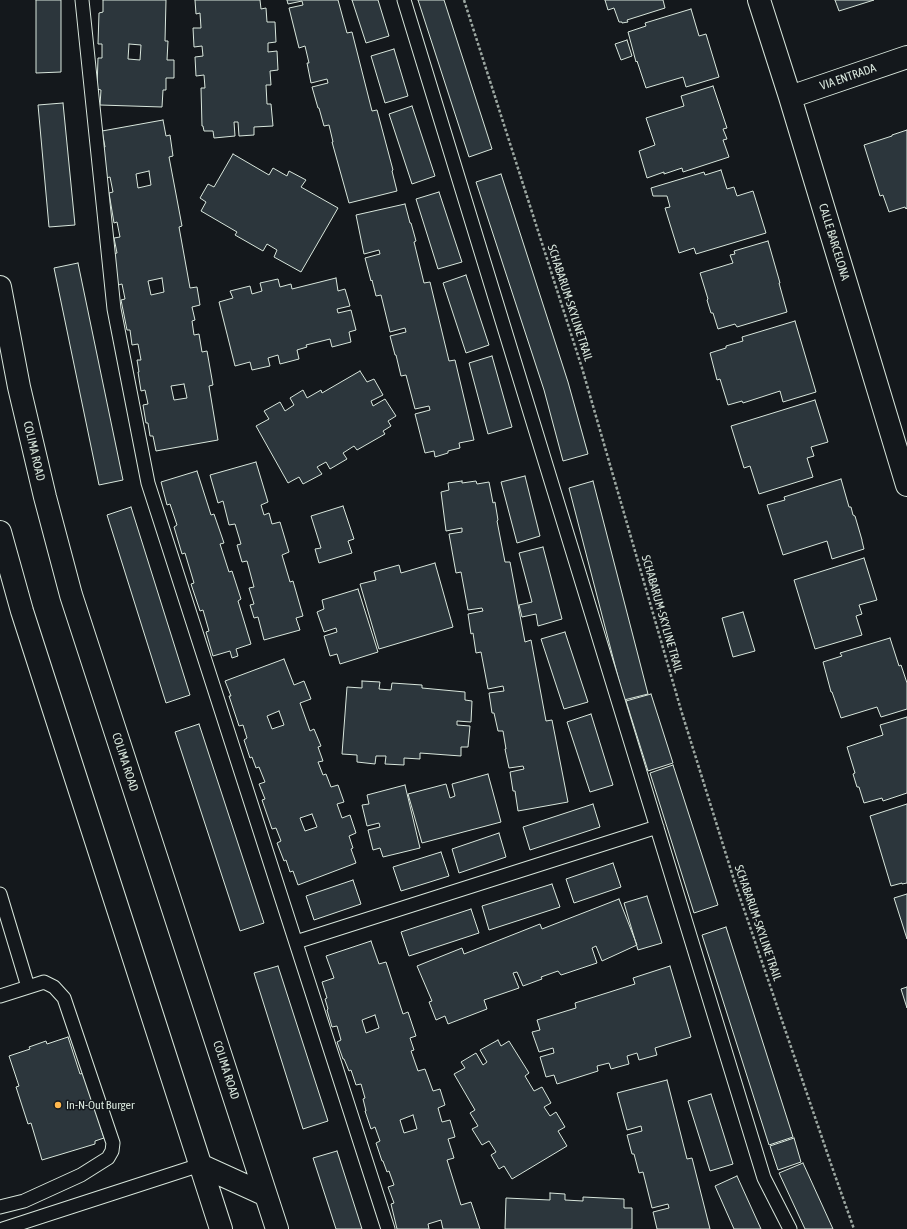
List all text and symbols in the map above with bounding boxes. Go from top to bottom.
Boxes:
street label: VIA ENTRADA [818,61,878,93]
street label: CALLE BARCELONA [815,202,853,282]
street label: SCHABARUM-SKYLINE TRAIL [544,243,596,363]
street label: COLIMA ROAD [20,420,48,482]
street label: SCHABARUM-SKYLINE TRAIL [638,554,686,674]
street label: COLIMA ROAD [109,731,141,793]
street label: SCHABARUM-SKYLINE TRAIL [731,863,785,983]
street label: COLIMA ROAD [210,1039,242,1101]
place label: In-N-Out Burger [66,1098,134,1112]
marker: In-N-Out Burger [53,1100,63,1110]

